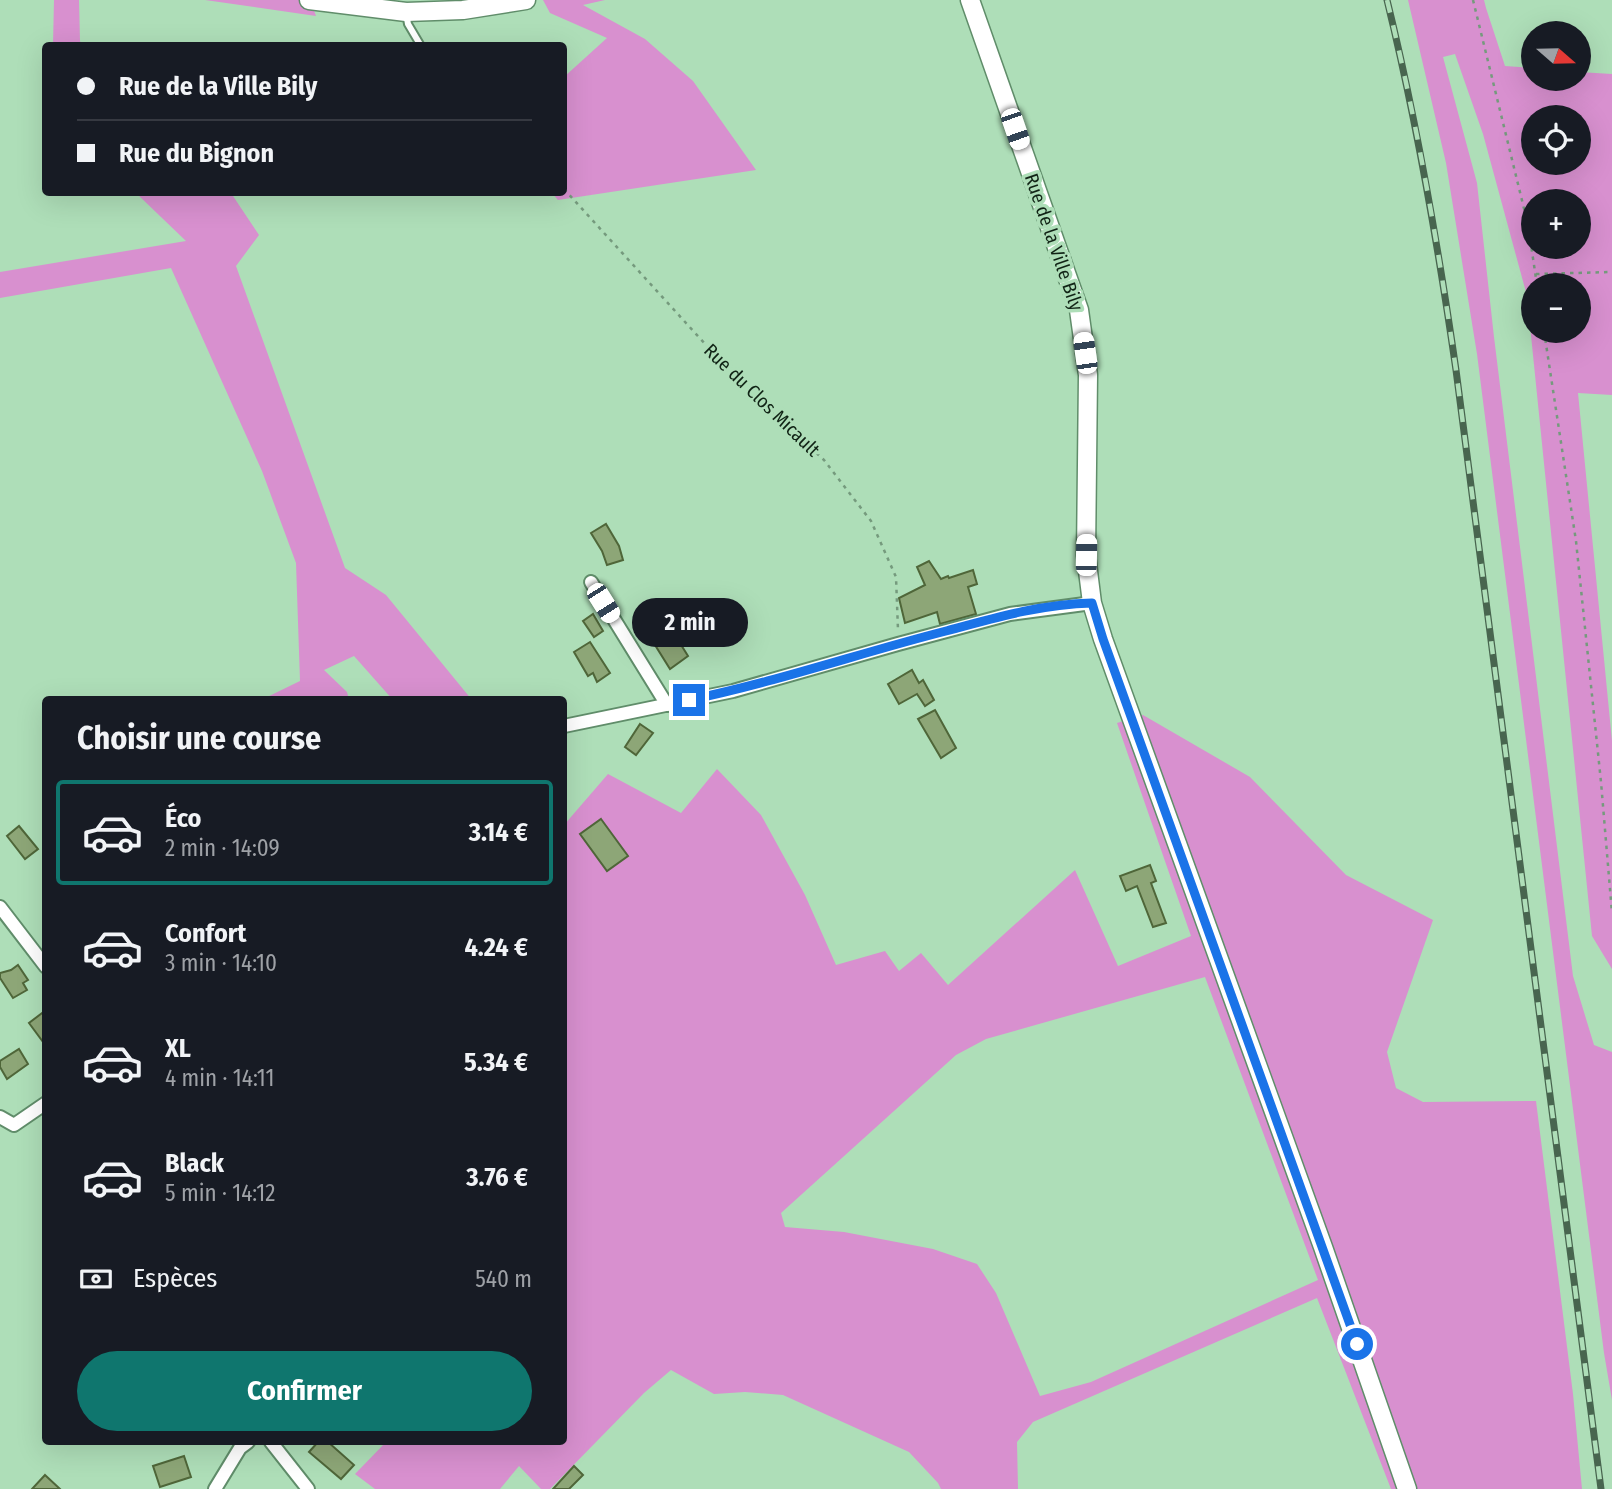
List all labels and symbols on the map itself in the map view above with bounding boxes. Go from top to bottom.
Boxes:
north arrow [1521,21,1591,91]
car [999,106,1032,152]
street label: Rue de la Ville Bily [1020,170,1088,314]
car [1072,331,1099,375]
street label: Rue du Clos Micault [699,339,825,462]
car [1076,534,1097,576]
car [583,580,624,626]
callout: 2 min [631,598,747,648]
route end [673,684,705,716]
route start [1341,1328,1373,1360]

